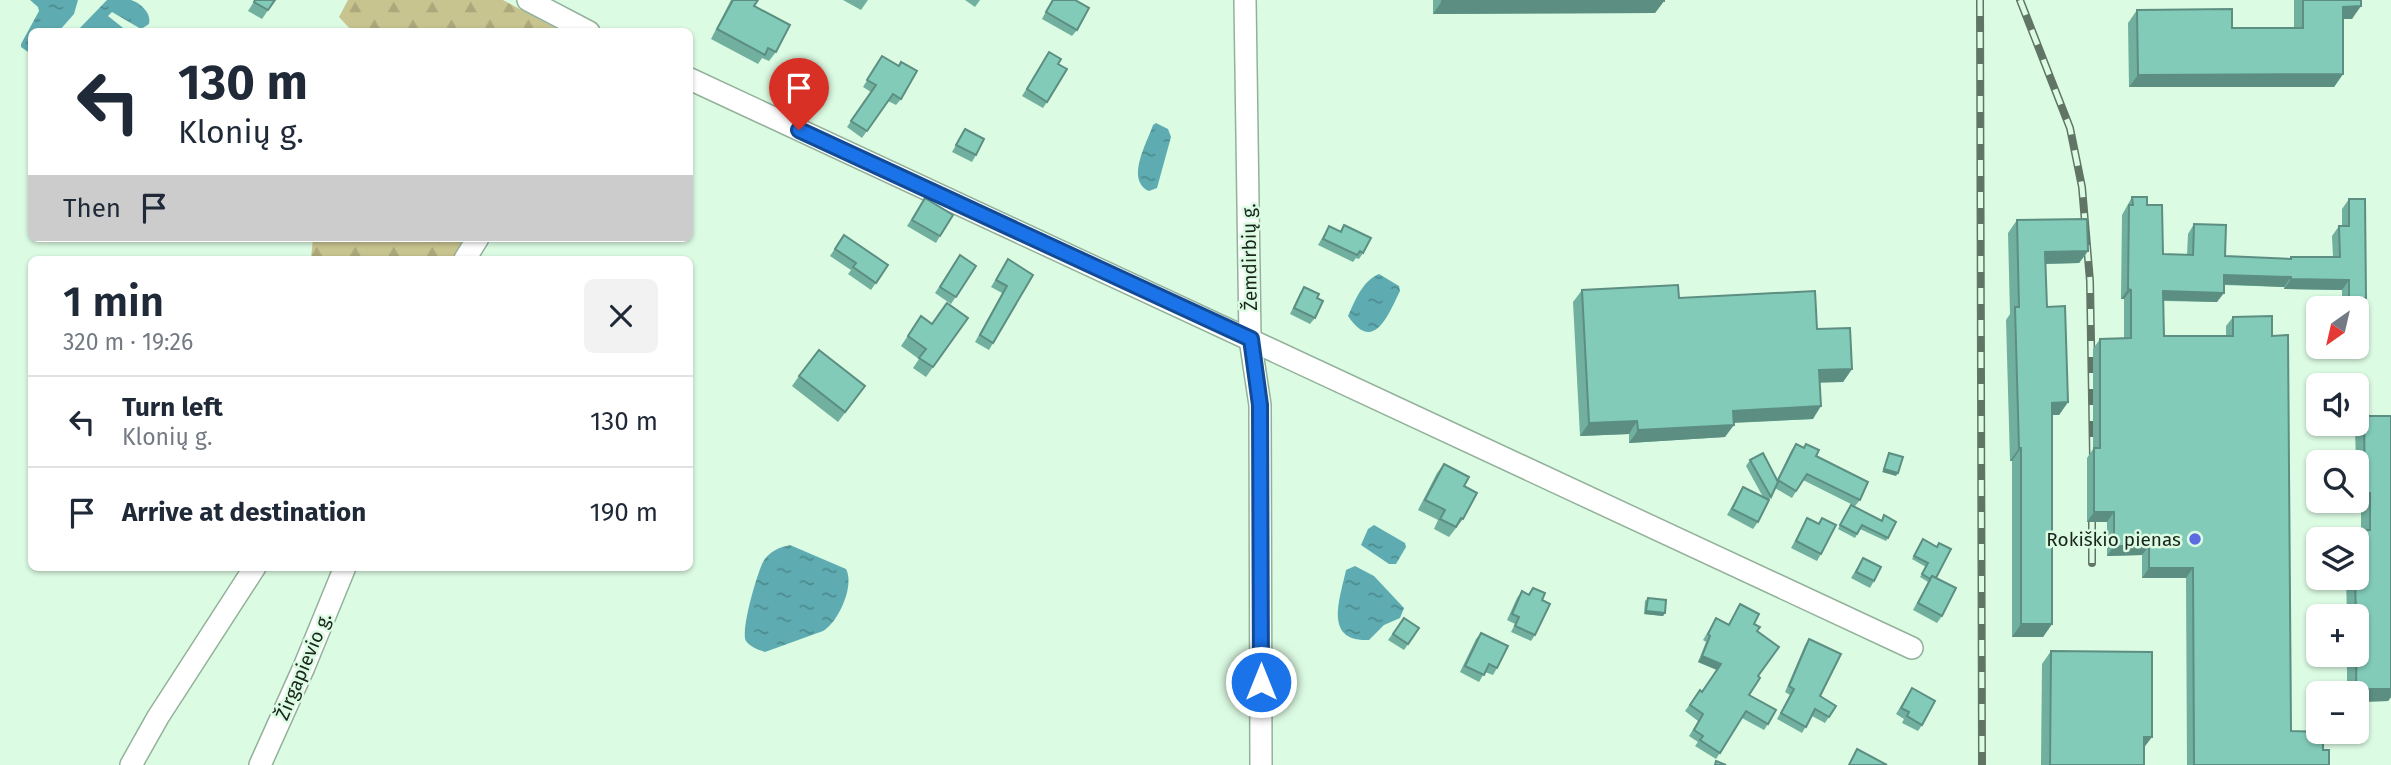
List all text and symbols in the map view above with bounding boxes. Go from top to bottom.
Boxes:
text: 130 m [178,53,308,112]
icon: left [63,56,154,147]
pin [769,58,829,130]
icon: arrive [780,69,818,107]
text: Klonių g. [178,113,304,151]
icon: arrive [135,189,173,227]
text: Then [63,193,121,224]
street label: Žemdirbių g. [1237,203,1262,311]
text: 1 min [63,277,164,327]
button: close [584,279,658,353]
north arrow [2306,296,2370,359]
map controls [2306,296,2369,744]
text: 320 m · 19:26 [63,328,193,356]
button: sound [2306,373,2369,436]
text: Turn left [122,392,223,423]
icon: left [63,403,101,441]
text: 130 m [590,406,658,437]
text: Klonių g. [122,423,213,451]
button: search [2306,450,2369,513]
icon: arrive [63,494,101,532]
text: Arrive at destination [122,497,366,528]
text: 190 m [589,497,658,528]
button: layers [2306,527,2369,590]
place label: Rokiškio pienas [2046,528,2181,551]
marker: Rokiškio pienas [2187,531,2203,547]
button: + [2306,604,2369,667]
street label: Žirgapievio g. [271,609,336,723]
position arrow [1224,645,1298,719]
button: − [2306,681,2369,744]

